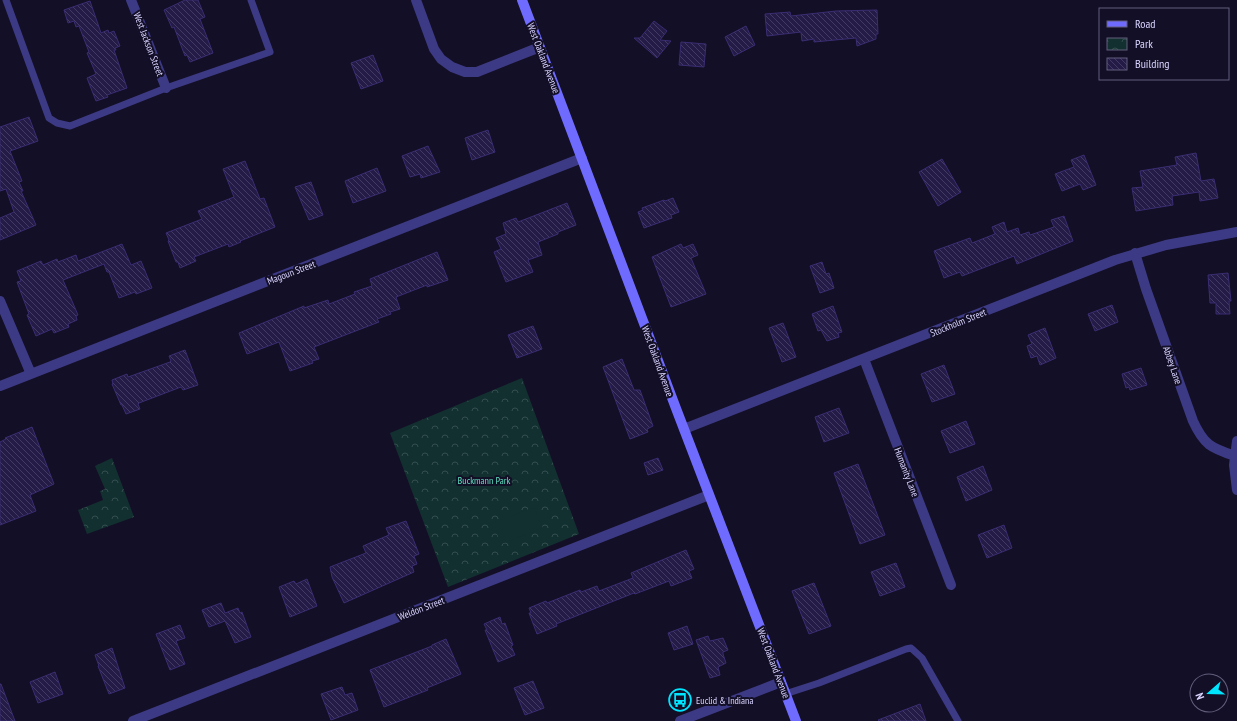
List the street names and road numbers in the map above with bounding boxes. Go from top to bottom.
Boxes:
street label: West Jackson Street [130,10,167,78]
street label: West Oakland Avenue [524,21,563,95]
street label: Magoun Street [265,257,317,288]
street label: Stockholm Street [928,305,988,340]
street label: West Oakland Avenue [639,324,676,398]
street label: Abbey Lane [1160,344,1185,386]
street label: Humanity Lane [891,446,922,499]
street label: Weldon Street [396,594,446,623]
street label: West Oakland Avenue [754,626,793,700]

